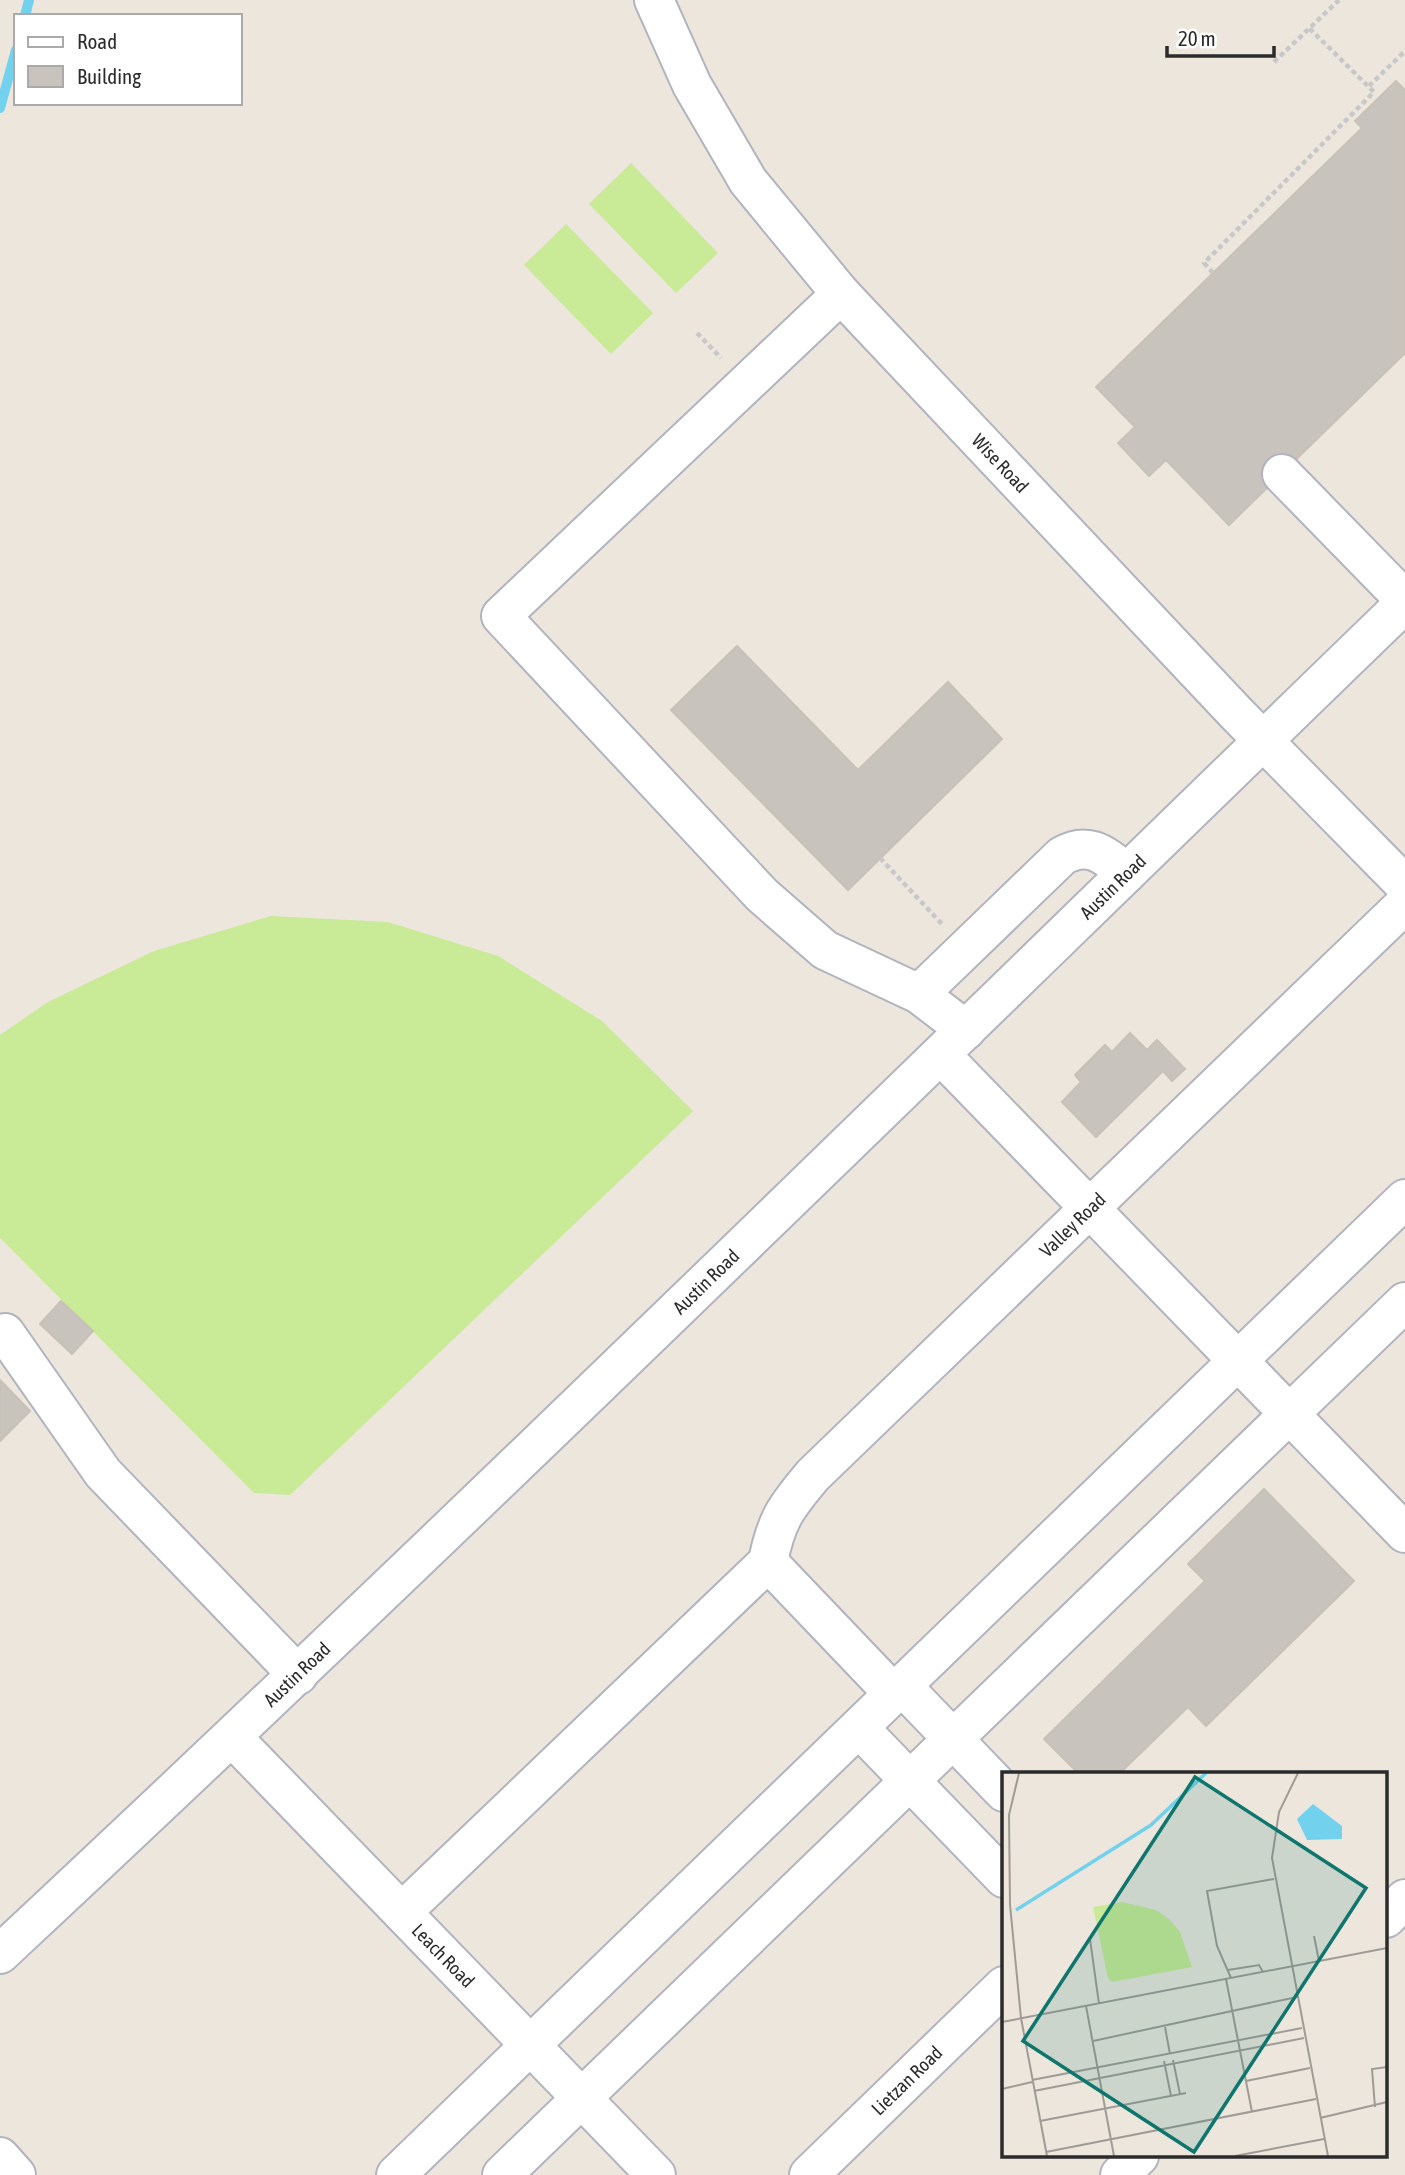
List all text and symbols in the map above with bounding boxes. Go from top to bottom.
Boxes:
legend [14,14,242,105]
scale bar [1167,14,1274,58]
text: 20 m [1178,26,1216,50]
text: Road [77,29,117,53]
text: Building [77,64,141,88]
street label: Wise Road [968,429,1033,497]
street label: Austin Road [1075,850,1150,923]
street label: Valley Road [1035,1188,1110,1261]
street label: Austin Road [668,1245,743,1318]
street label: Austin Road [259,1638,335,1711]
inset map [1002,1772,1388,2158]
street label: Leach Road [408,1919,479,1992]
street label: Lietzan Road [867,2041,947,2119]

